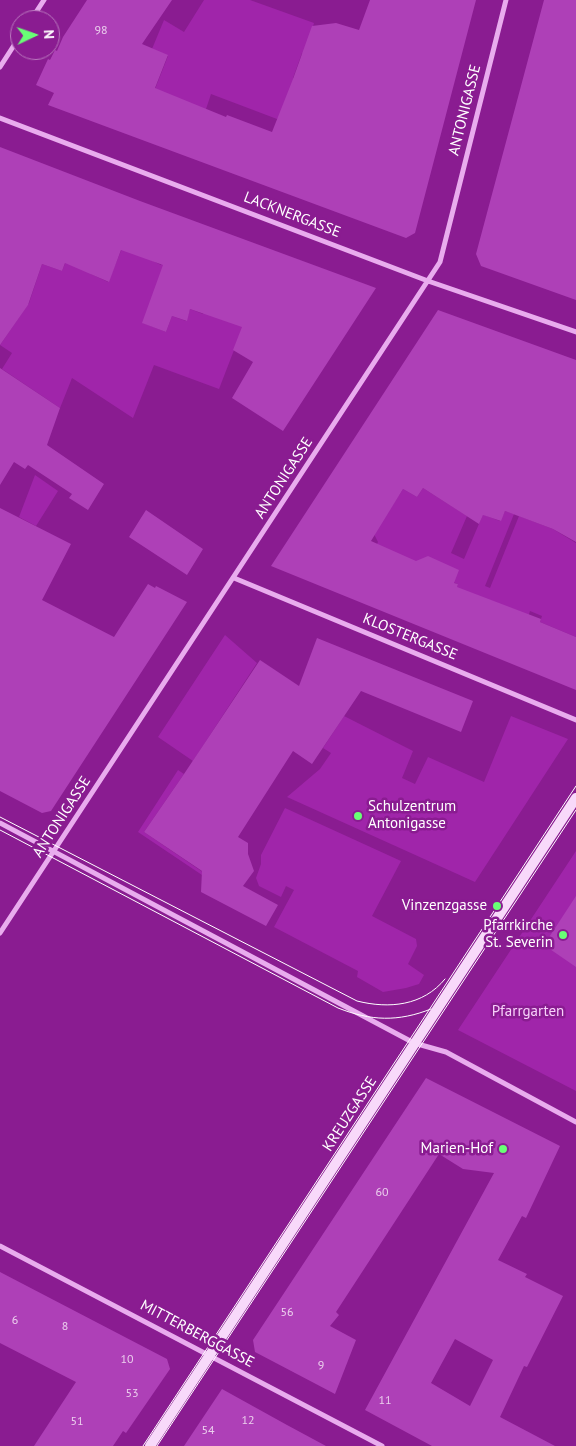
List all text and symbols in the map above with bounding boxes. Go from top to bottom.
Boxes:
north arrow [10,10,60,60]
house number: 98 [94,24,108,38]
text: N [40,29,58,39]
street label: ANTONIGASSE [445,63,485,157]
street label: LACKNERGASSE [241,188,343,242]
street label: ANTONIGASSE [251,434,317,522]
street label: KLOSTERGASSE [360,610,460,664]
street label: ANTONIGASSE [29,773,95,861]
place label: Schulzentrum Antonigasse [368,798,456,833]
marker: Schulzentrum Antonigasse [352,810,364,822]
place label: Vinzenzgasse [402,897,487,915]
marker: Vinzenzgasse [491,900,503,912]
place label: Pfarrkirche St. Severin [483,917,553,952]
marker: Pfarrkirche St. Severin [557,929,569,941]
park label: Pfarrgarten [492,1003,564,1021]
street label: KREUZGASSE [319,1073,381,1155]
place label: Marien-Hof [421,1140,493,1158]
marker: Marien-Hof [497,1143,509,1155]
house number: 60 [375,1186,389,1200]
street label: MITTERBERGGASSE [137,1296,257,1372]
house number: 56 [280,1306,294,1320]
house number: 6 [12,1314,18,1328]
house number: 8 [62,1320,68,1334]
house number: 10 [120,1353,134,1367]
house number: 9 [318,1359,324,1373]
house number: 53 [125,1387,139,1401]
house number: 11 [378,1394,392,1408]
house number: 12 [241,1414,255,1428]
house number: 51 [70,1415,84,1429]
house number: 54 [201,1424,215,1438]

